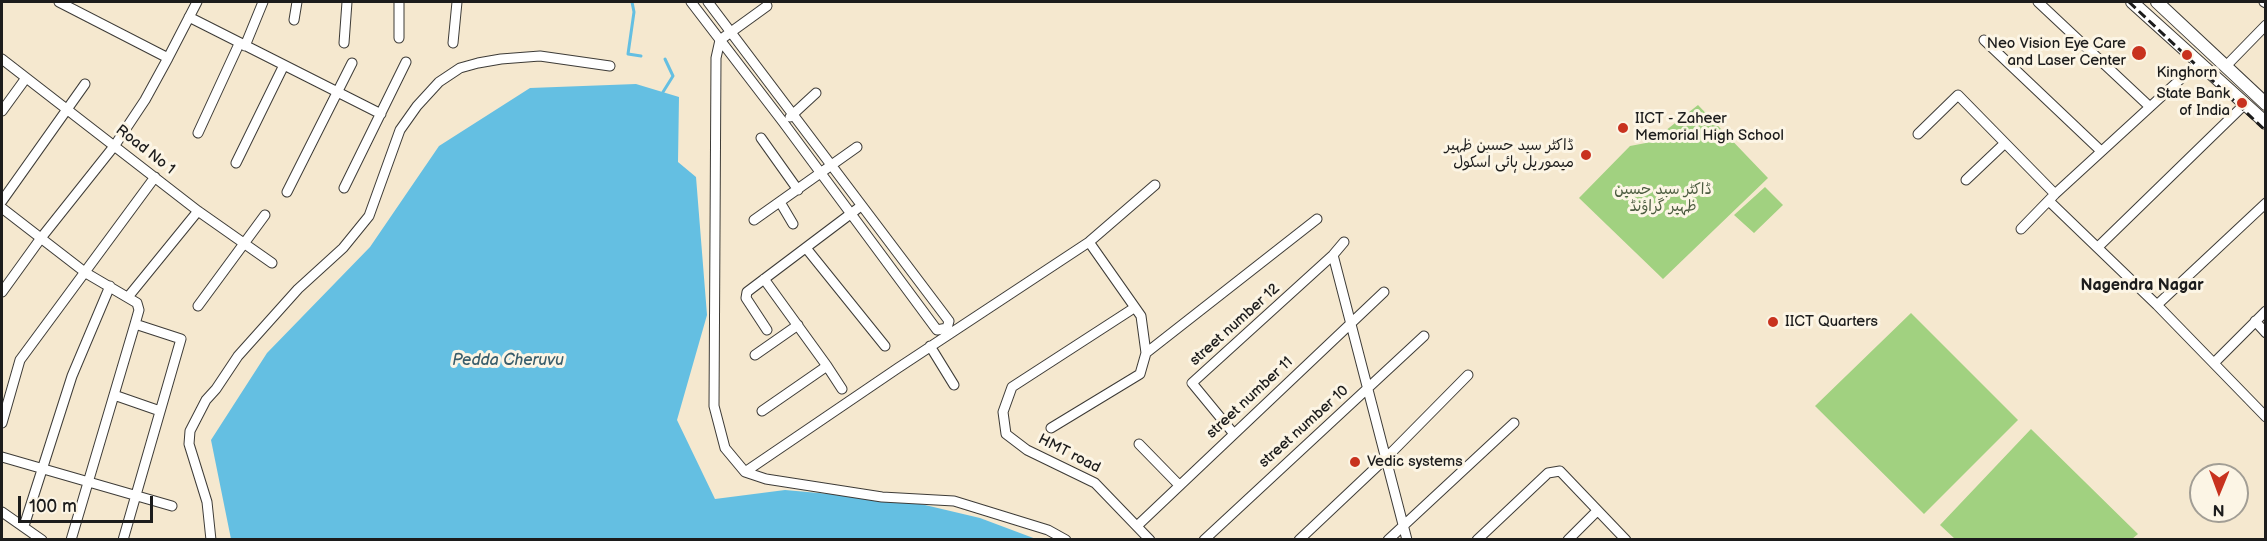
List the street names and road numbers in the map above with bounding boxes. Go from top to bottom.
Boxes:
street label: Road No 1 [112,121,178,179]
street label: street number 12 [1186,280,1284,370]
street label: street number 11 [1203,353,1297,443]
street label: street number 10 [1256,382,1352,472]
street label: HMT road [1035,431,1103,477]

